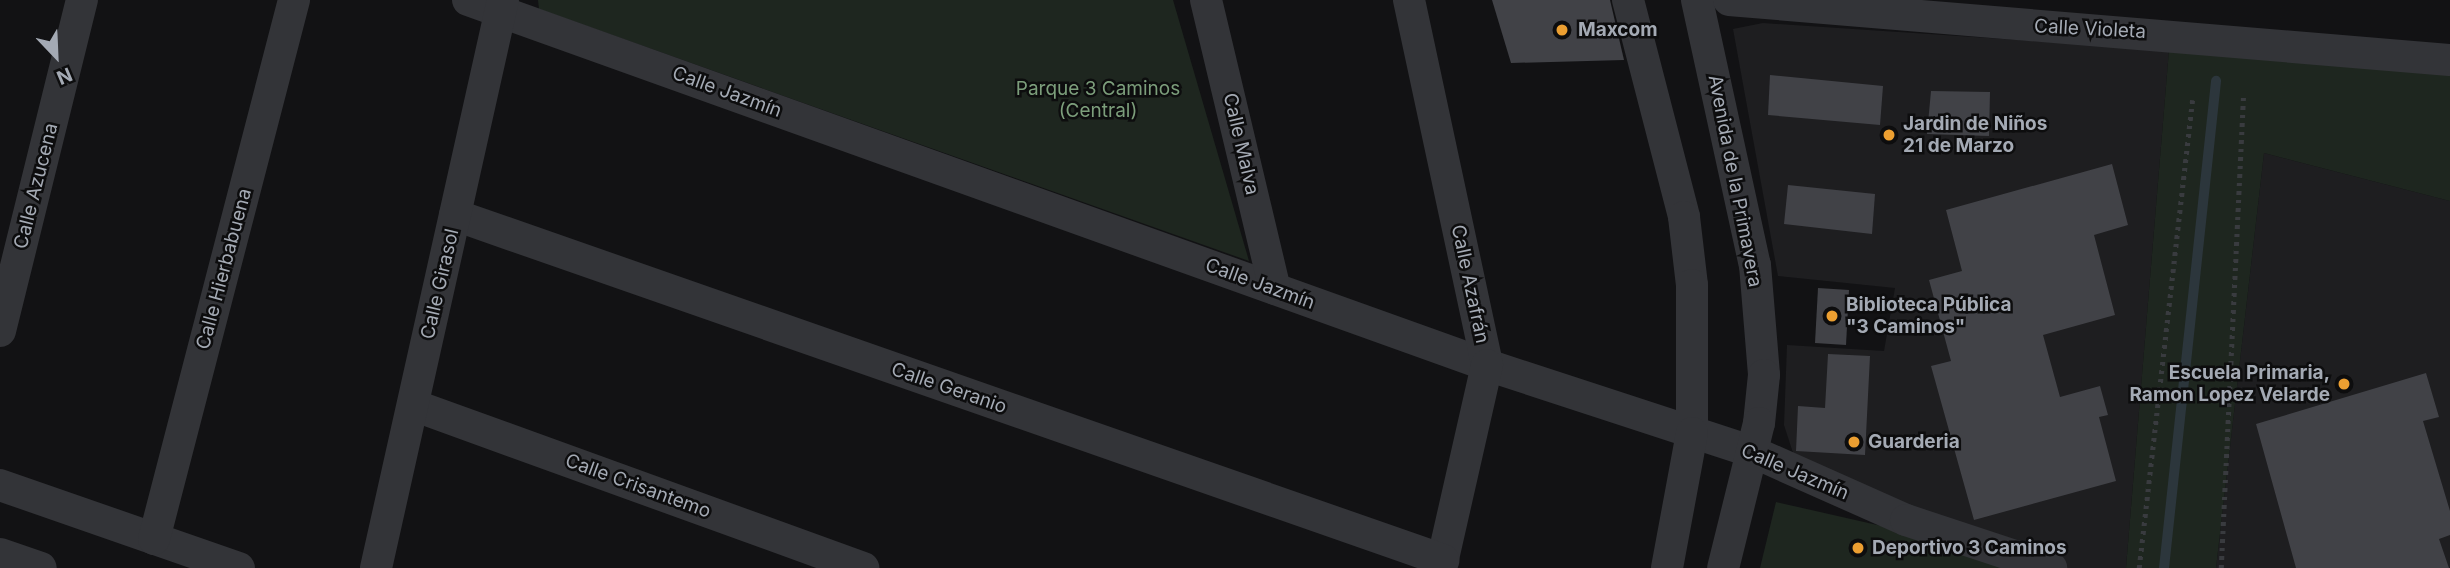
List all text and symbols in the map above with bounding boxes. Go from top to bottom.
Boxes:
street label: Calle Violeta [2034,15,2146,43]
place label: Maxcom [1578,19,1658,41]
marker: Maxcom [1552,20,1572,40]
north arrow [21,21,91,91]
text: N [53,62,76,89]
street label: Calle Jazmín [669,62,785,122]
street label: Avenida de la Primavera [1703,73,1767,289]
park label: Parque 3 Caminos (Central) [1016,78,1180,122]
street label: Calle Malva [1218,91,1264,197]
place label: Jardin de Niños 21 de Marzo [1903,113,2047,157]
street label: Calle Azucena [9,121,63,251]
marker: Jardin de Niños 21 de Marzo [1881,127,1897,143]
street label: Calle Hierbabuena [192,186,256,352]
street label: Calle Azafrán [1446,223,1494,345]
street label: Calle Girasol [416,226,464,342]
street label: Calle Jazmín [1202,254,1318,314]
place label: Biblioteca Pública "3 Caminos" [1846,294,2011,338]
marker: Biblioteca Pública "3 Caminos" [1824,308,1840,324]
street label: Calle Geranio [888,358,1010,418]
place label: Escuela Primaria, Ramon Lopez Velarde [2129,362,2330,406]
marker: Escuela Primaria, Ramon Lopez Velarde [2336,376,2352,392]
place label: Guarderia [1868,431,1960,453]
marker: Guarderia [1846,434,1862,450]
street label: Calle Jazmín [1738,439,1852,505]
street label: Calle Crisantemo [562,449,714,523]
place label: Deportivo 3 Caminos [1872,537,2067,559]
marker: Deportivo 3 Caminos [1850,540,1866,556]

